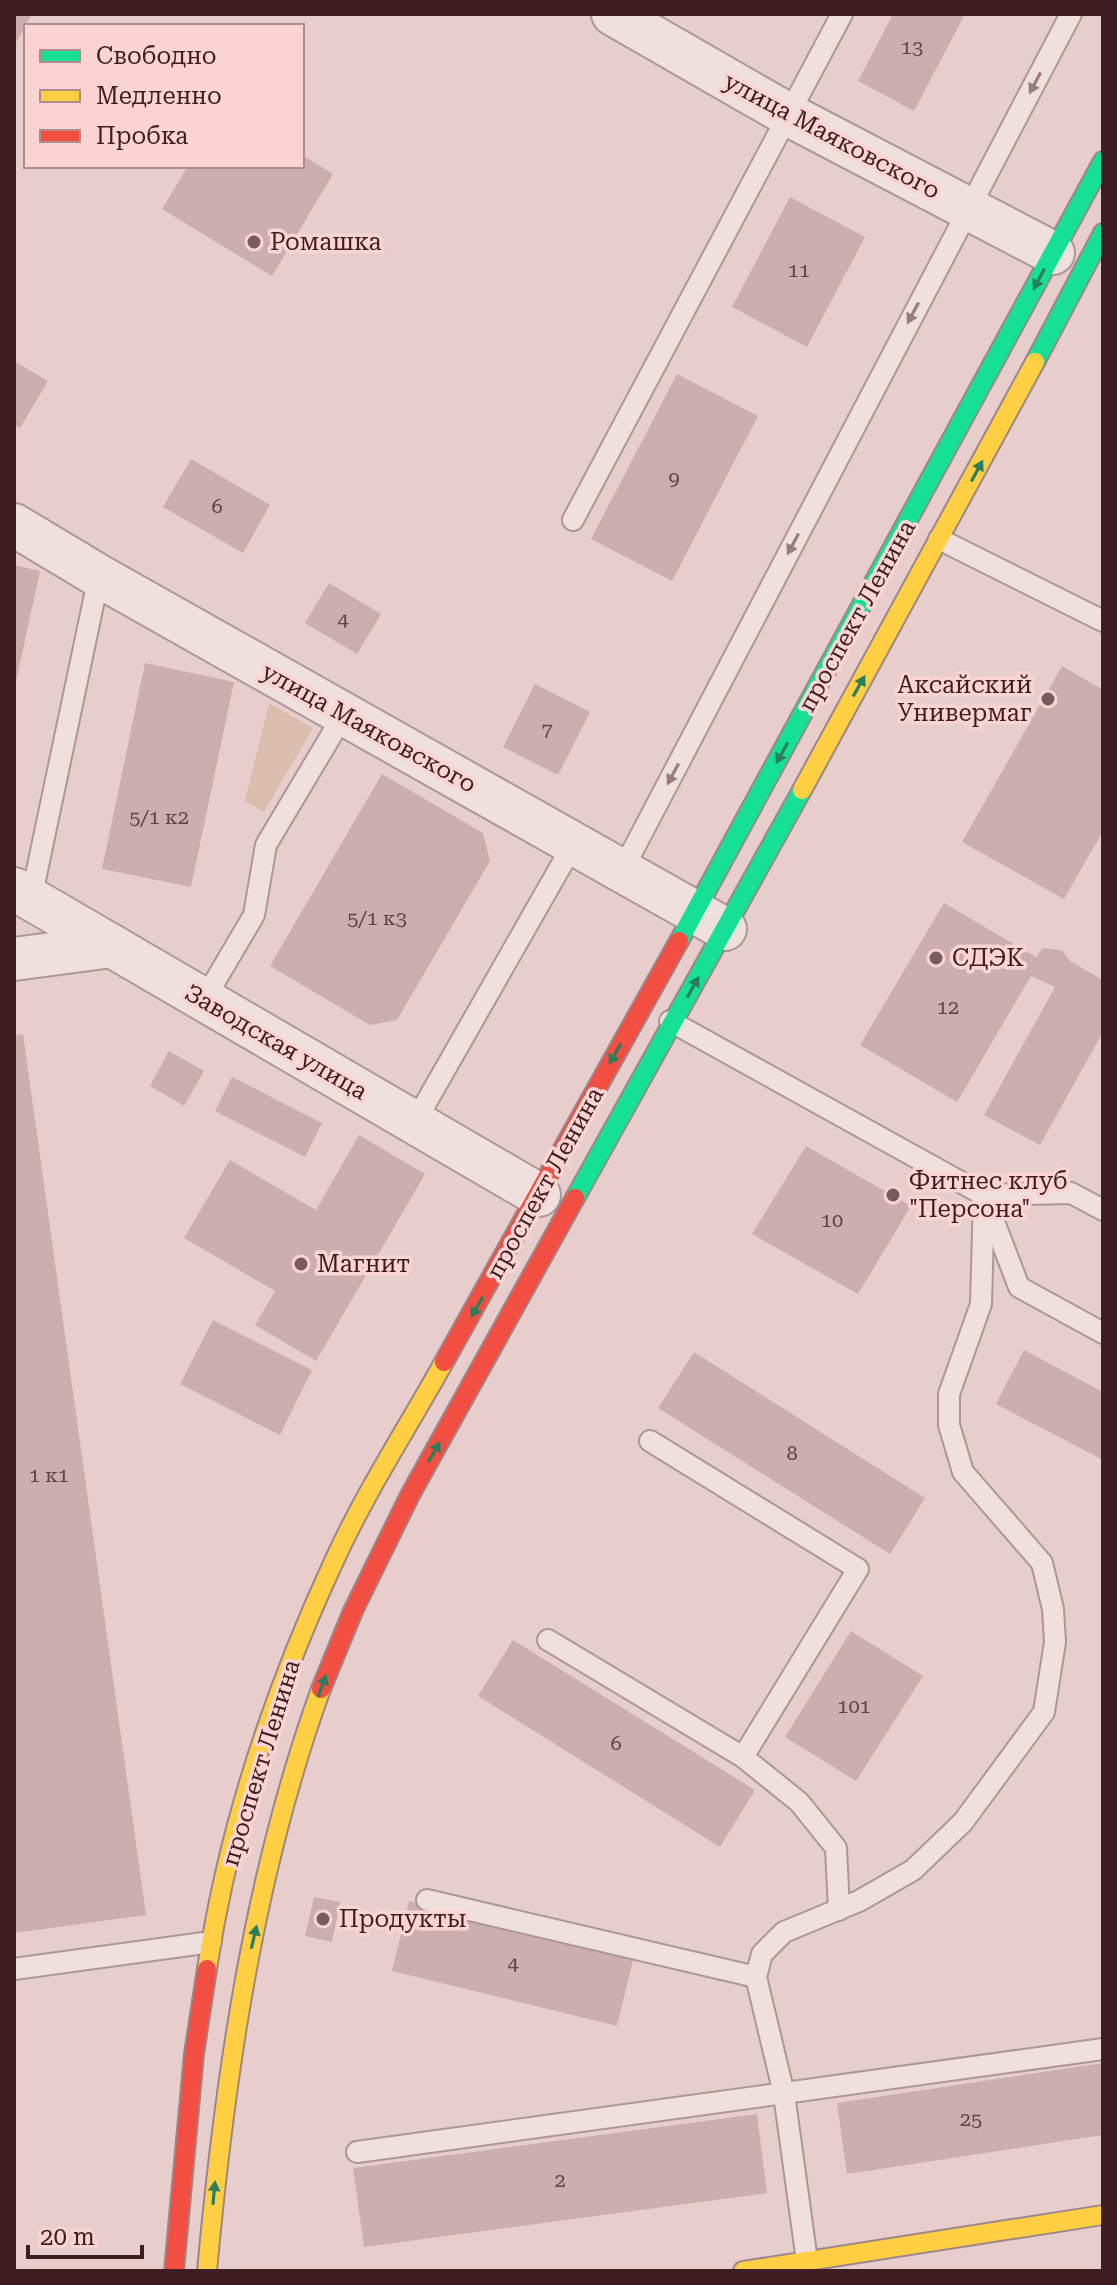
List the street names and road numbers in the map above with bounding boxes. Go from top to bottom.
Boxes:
street label: улица Маяковского [719,67,945,205]
street label: проспект Ленина [793,515,921,717]
street label: улица Маяковского [257,657,481,799]
street label: Заводская улица [180,978,372,1106]
street label: проспект Ленина [481,1082,609,1284]
street label: проспект Ленина [216,1656,306,1870]

